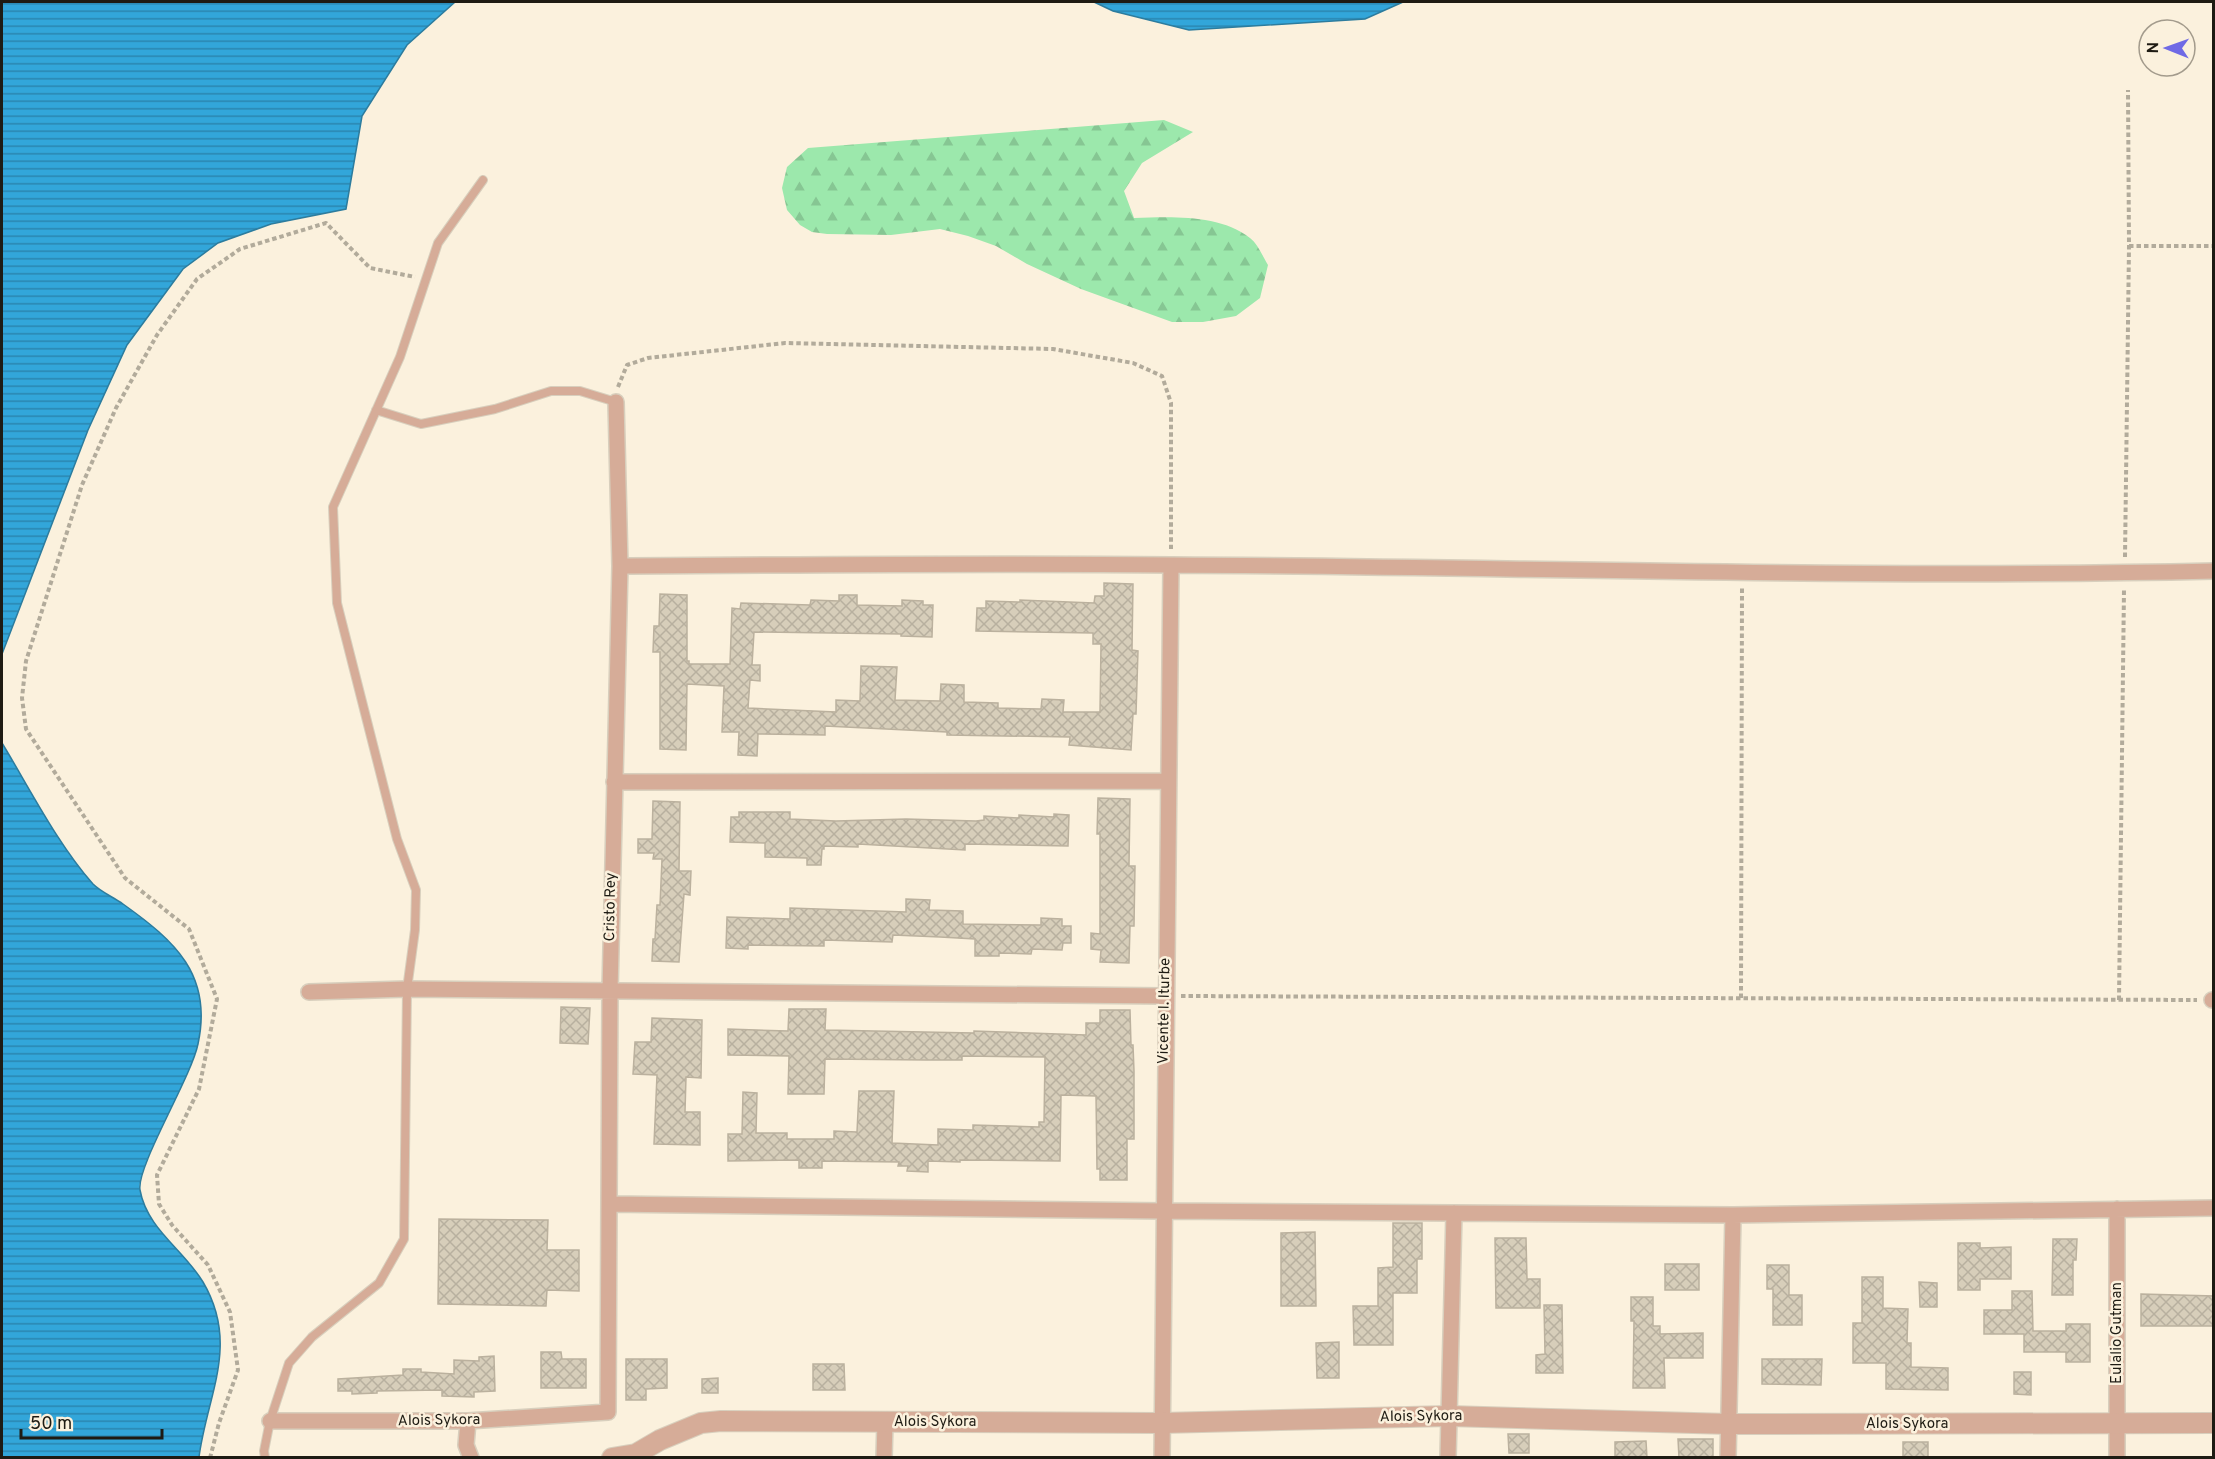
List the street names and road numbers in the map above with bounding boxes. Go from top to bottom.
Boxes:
street label: Cristo Rey [601,872,621,942]
street label: Vicente I. Iturbe [1155,958,1175,1064]
street label: Eulalio Gutman [2108,1282,2127,1384]
street label: Alois Sykora [1379,1407,1463,1427]
street label: Alois Sykora [397,1411,481,1431]
street label: Alois Sykora [894,1413,976,1432]
street label: Alois Sykora [1866,1415,1948,1434]

